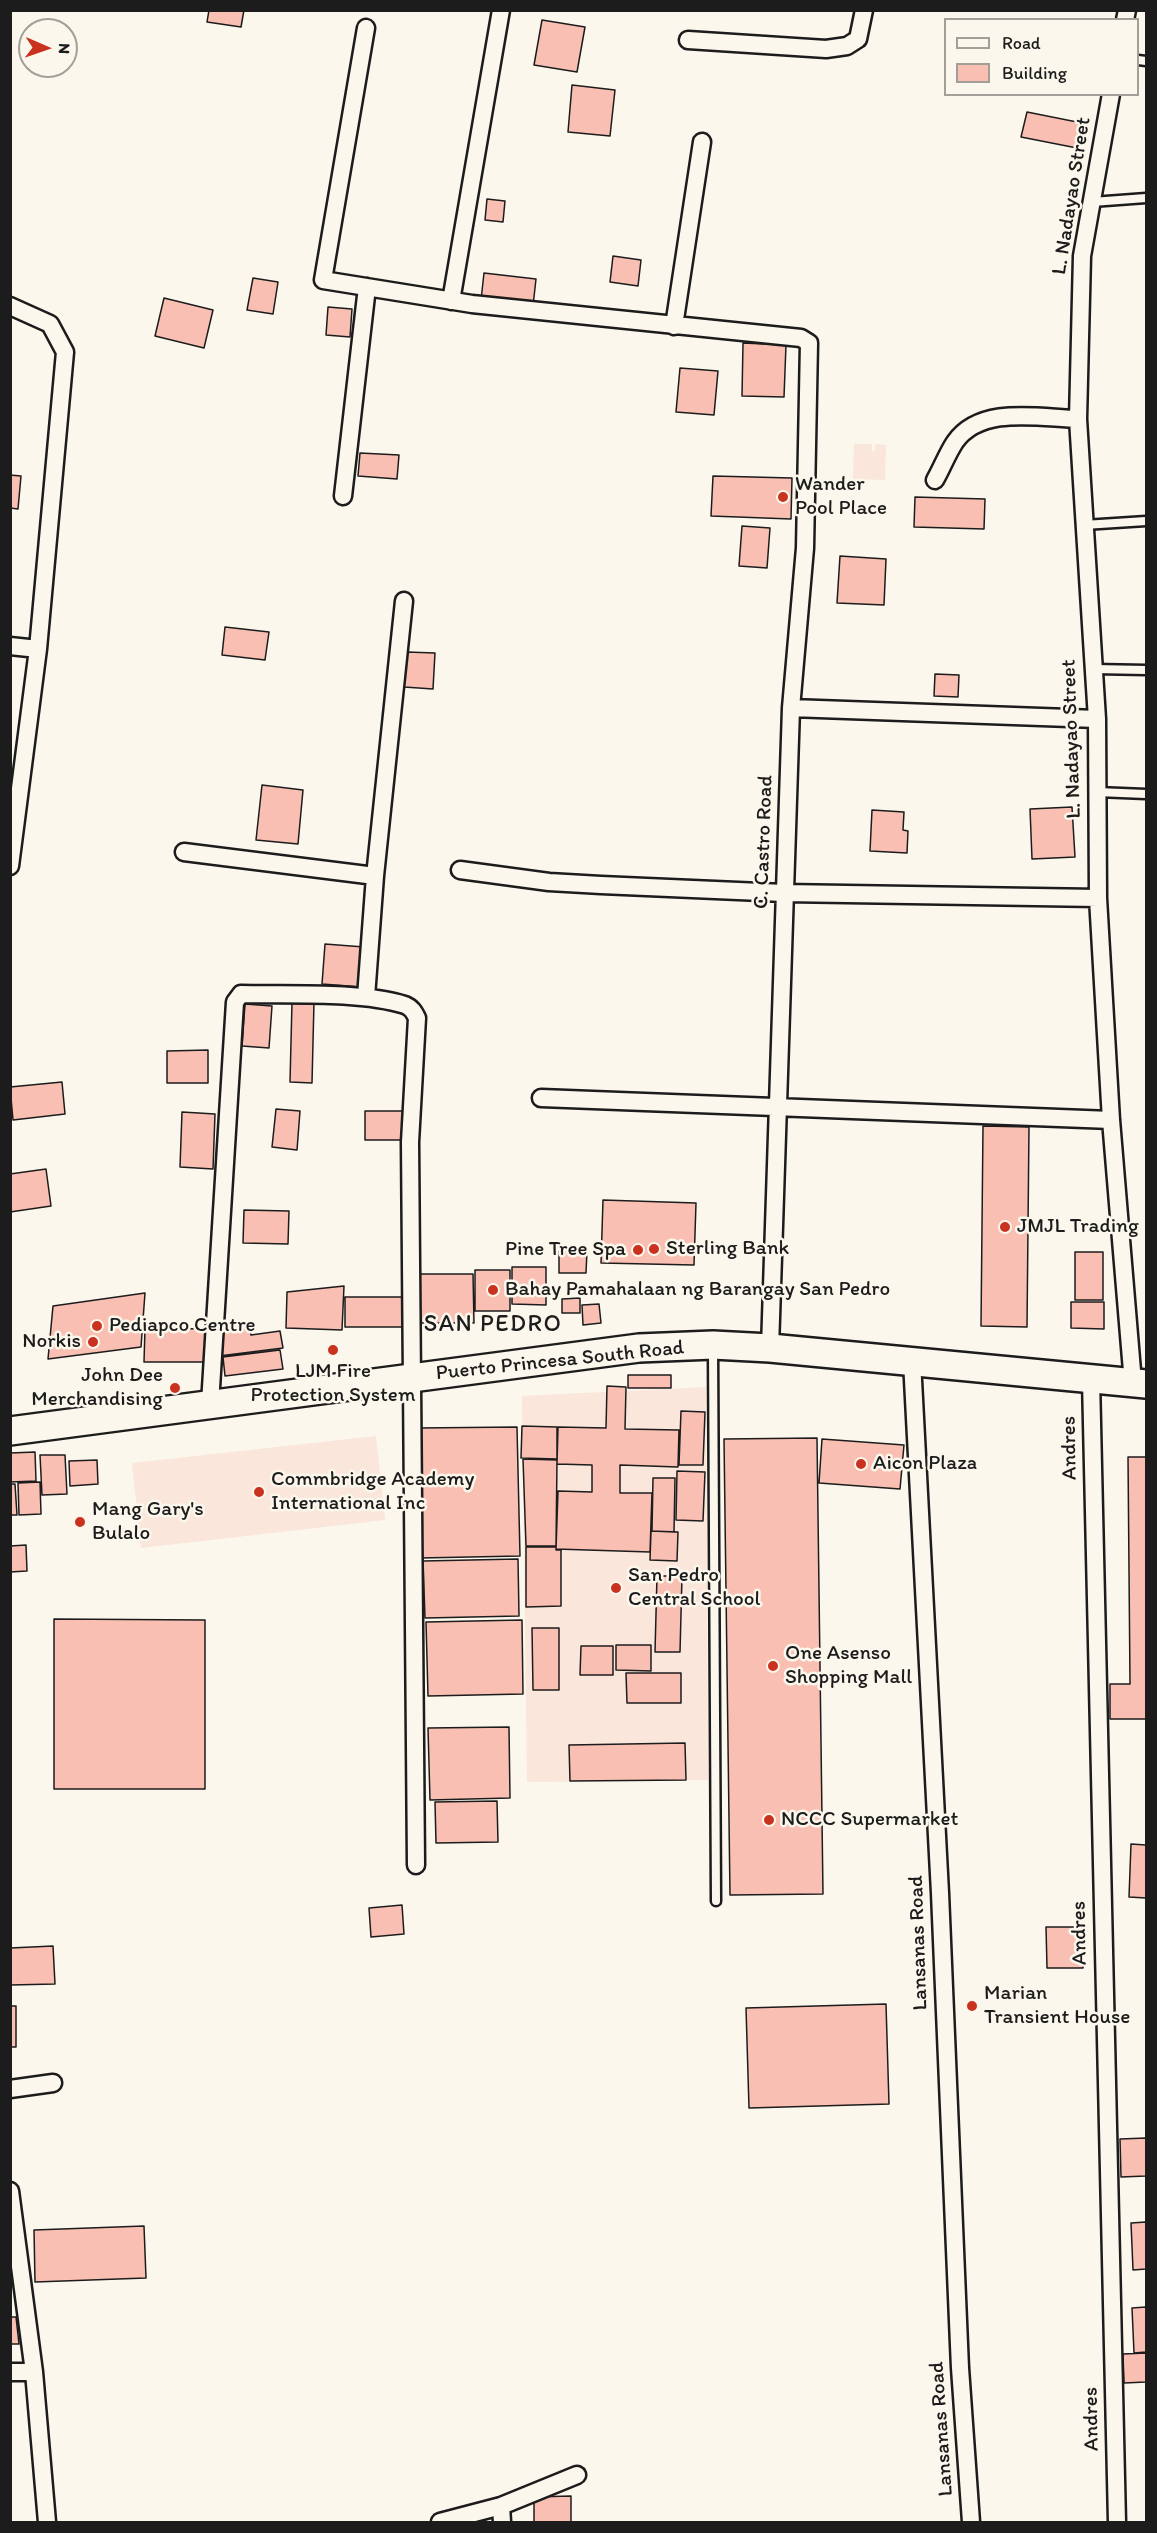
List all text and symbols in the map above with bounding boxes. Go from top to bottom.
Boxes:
north arrow [18,18,78,78]
legend [944,18,1139,96]
text: Road [1002,32,1041,54]
text: N [55,43,74,54]
text: Building [1002,62,1067,84]
street label: L. Nadayao Street [1047,115,1097,277]
place label: Wander Pool Place [795,472,887,522]
marker: Wander Pool Place [776,490,790,504]
street label: L. Nadayao Street [1057,659,1087,819]
street label: C. Castro Road [749,775,779,909]
place label: JMJL Trading [1017,1214,1139,1240]
marker: JMJL Trading [998,1220,1012,1234]
place label: Sterling Bank [666,1236,789,1262]
place label: Pine Tree Spa [505,1237,626,1263]
marker: Sterling Bank [647,1242,661,1256]
marker: Pine Tree Spa [631,1243,645,1257]
place label: Bahay Pamahalaan ng Barangay San Pedro [505,1277,890,1303]
marker: Bahay Pamahalaan ng Barangay San Pedro [486,1283,500,1297]
district label: SAN PEDRO [424,1311,562,1339]
place label: Pediapco Centre [109,1313,255,1339]
marker: Pediapco Centre [90,1319,104,1333]
place label: Norkis [22,1329,81,1355]
marker: Norkis [86,1335,100,1349]
street label: Puerto Princesa South Road [435,1335,685,1387]
marker: LJM Fire Protection System [326,1343,340,1357]
place label: LJM Fire Protection System [250,1359,416,1409]
place label: John Dee Merchandising [31,1363,163,1413]
marker: John Dee Merchandising [168,1381,182,1395]
street label: Andres [1057,1416,1083,1480]
place label: Aicon Plaza [873,1451,977,1477]
marker: Aicon Plaza [854,1457,868,1471]
place label: Commbridge Academy International Inc [271,1467,474,1517]
marker: Commbridge Academy International Inc [252,1485,266,1499]
place label: Mang Gary's Bulalo [92,1497,204,1547]
marker: Mang Gary's Bulalo [73,1515,87,1529]
place label: San Pedro Central School [628,1563,760,1613]
marker: San Pedro Central School [609,1581,623,1595]
place label: One Asenso Shopping Mall [785,1641,912,1691]
marker: One Asenso Shopping Mall [766,1659,780,1673]
place label: NCCC Supermarket [781,1807,958,1833]
marker: NCCC Supermarket [762,1813,776,1827]
street label: Lansanas Road [904,1875,934,2011]
street label: Andres [1067,1901,1093,1965]
place label: Marian Transient House [984,1981,1130,2031]
marker: Marian Transient House [965,1999,979,2013]
street label: Lansanas Road [925,2361,959,2497]
street label: Andres [1079,2387,1105,2451]

